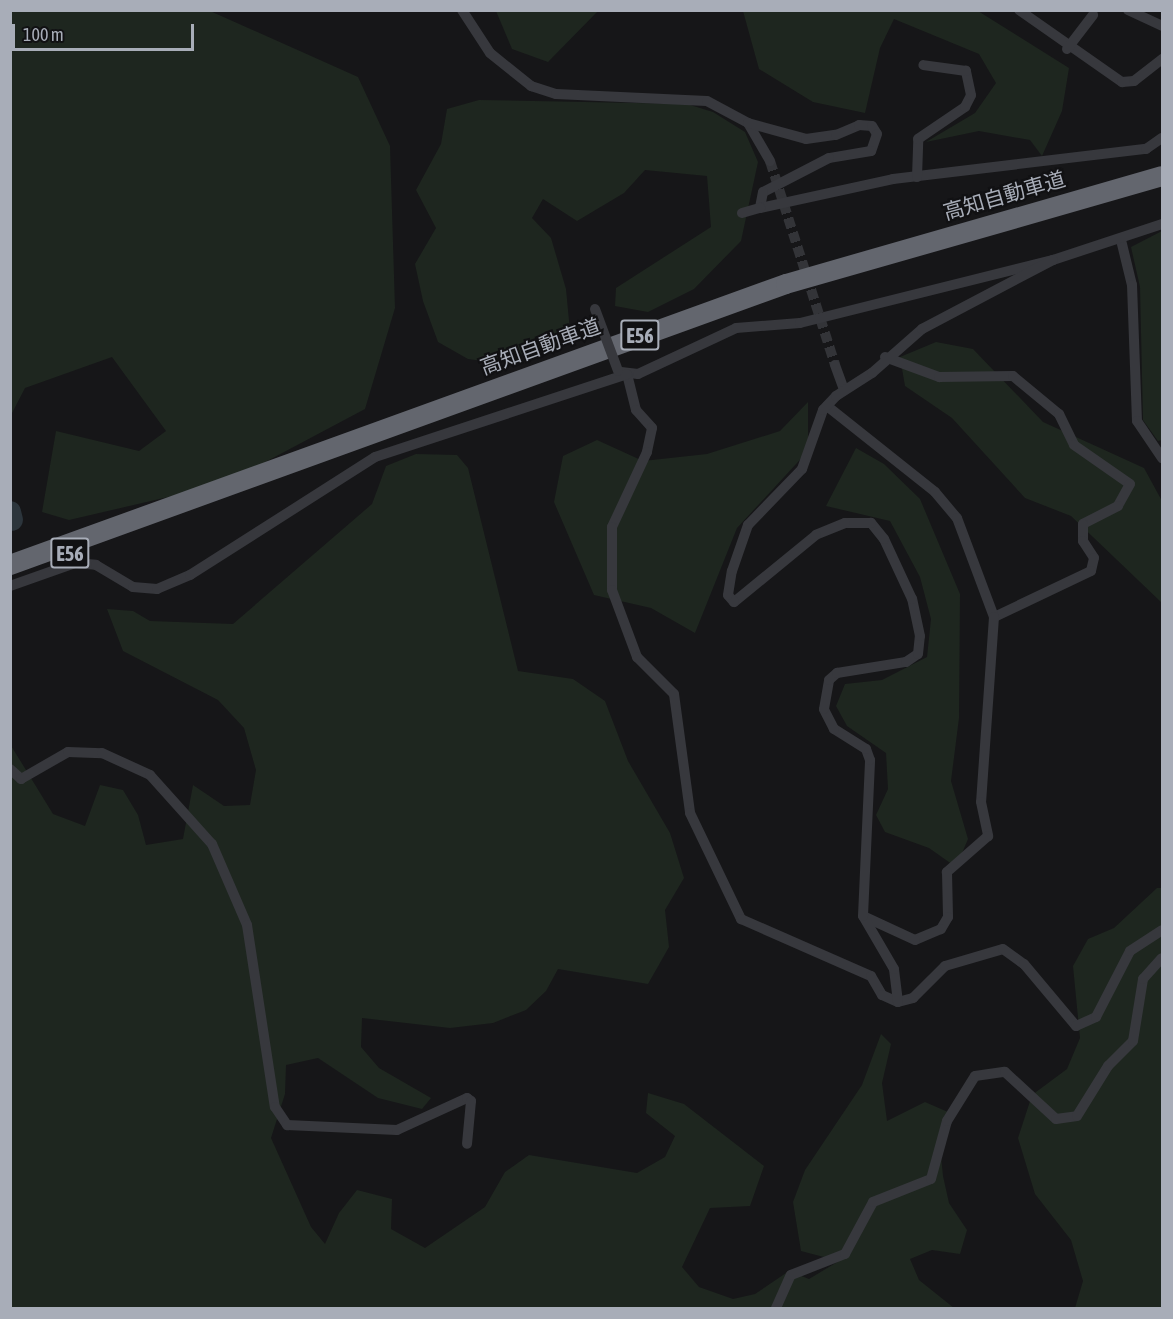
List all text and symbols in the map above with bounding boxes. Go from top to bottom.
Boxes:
scale bar [15,12,196,50]
text: 100 m [23,24,64,45]
street label: 高知自動車道 [940,166,1068,224]
street label: 高知自動車道 [476,313,604,379]
road number: E56 [619,318,661,352]
road number: E56 [49,536,91,570]

